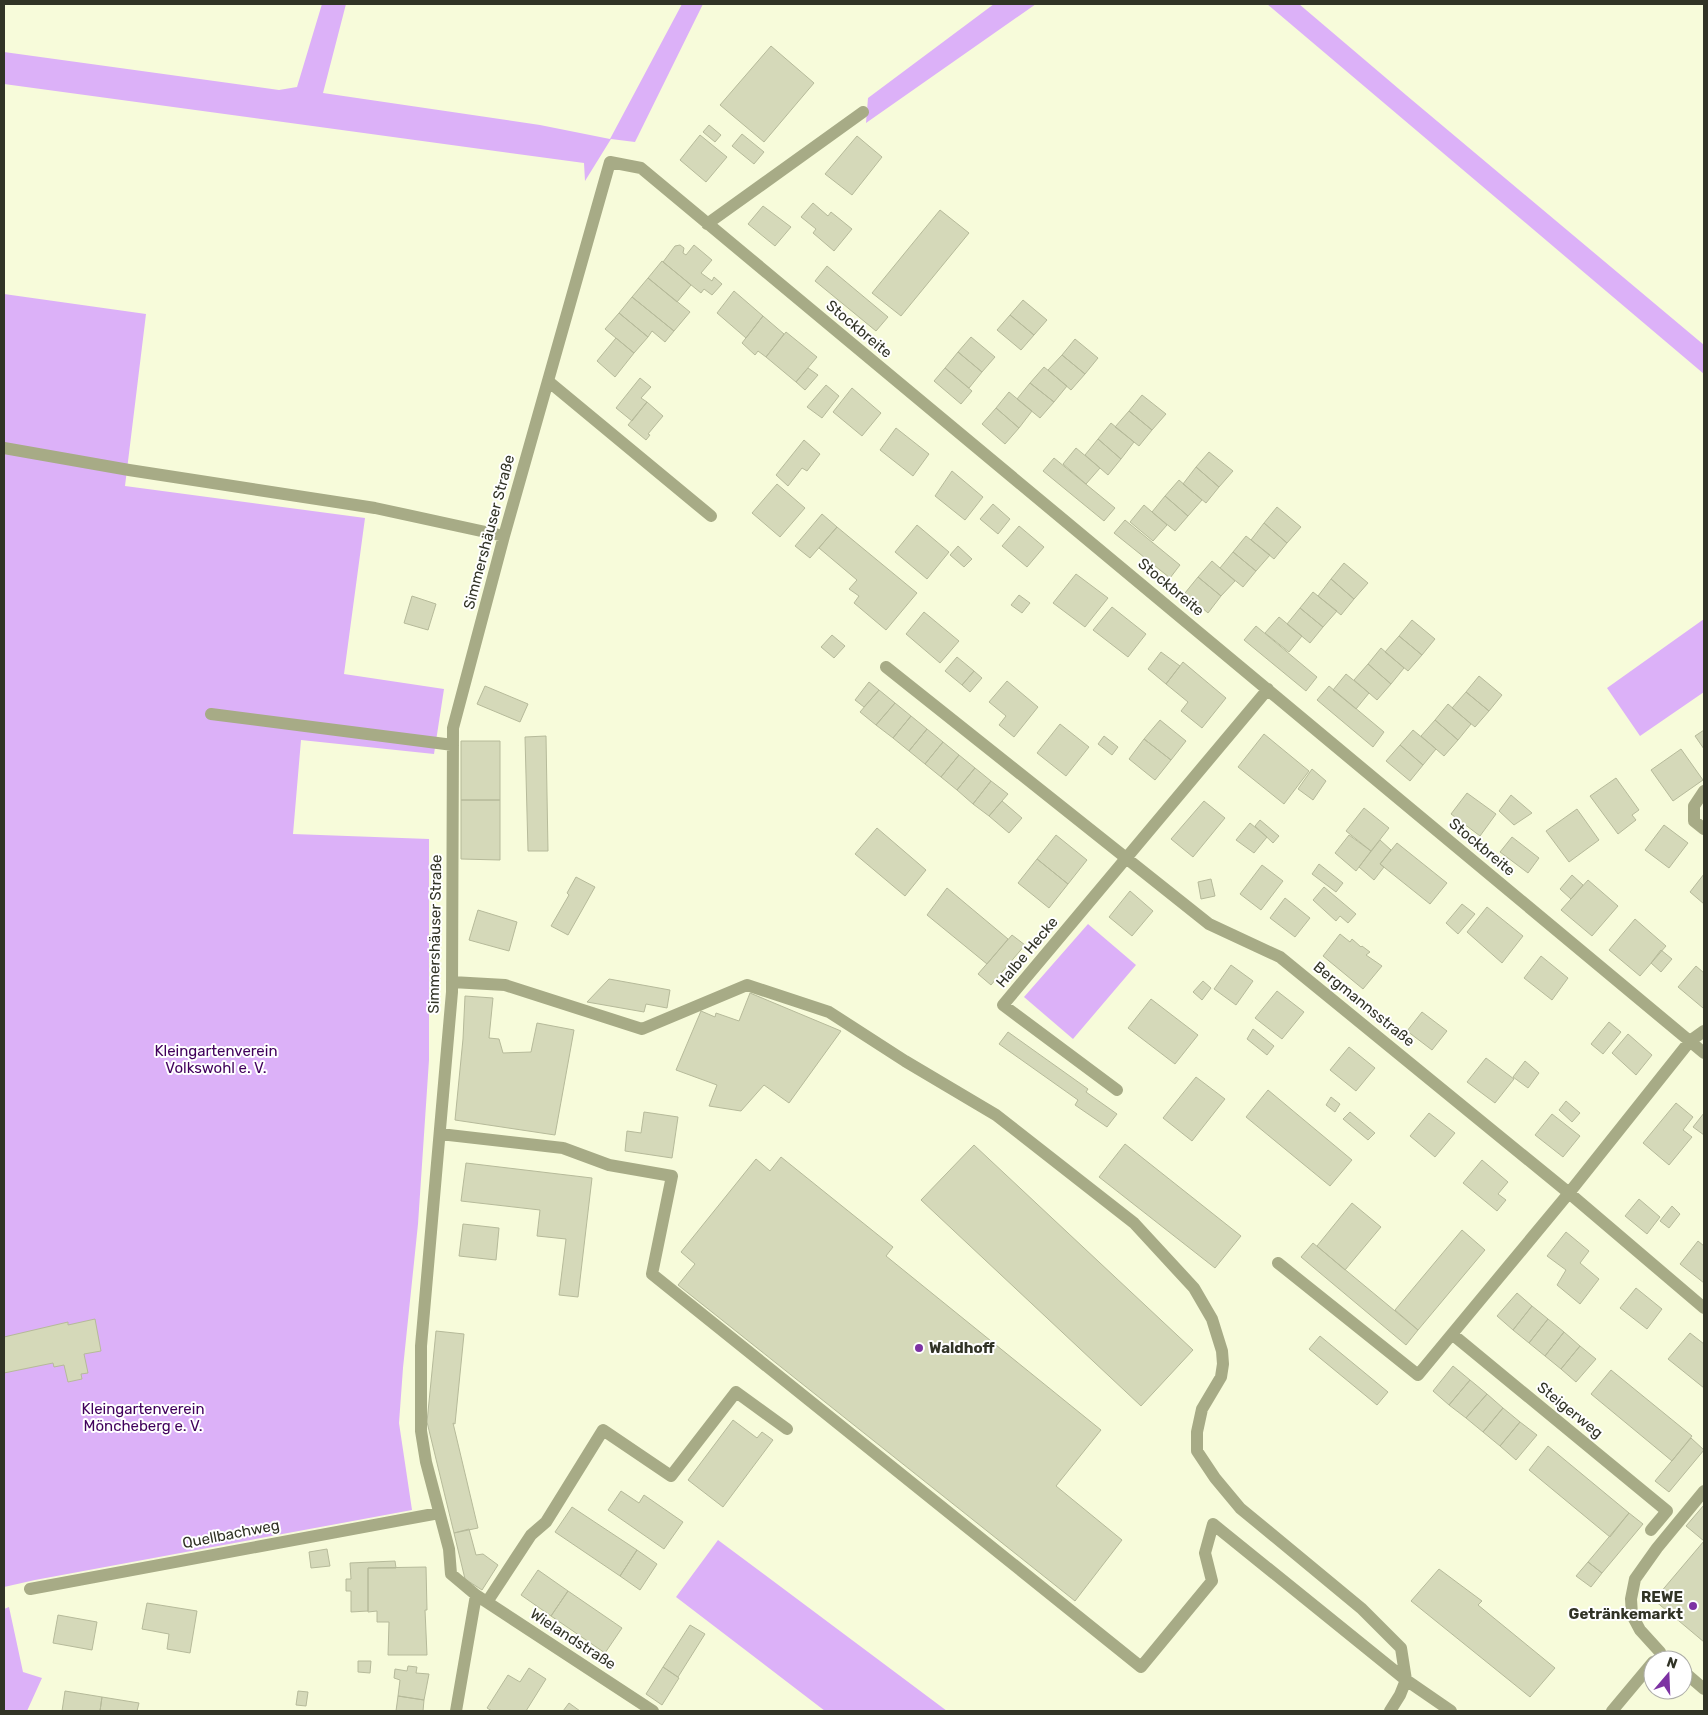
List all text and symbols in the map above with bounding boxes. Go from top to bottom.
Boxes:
street label: Stockbreite [822,296,896,362]
street label: Simmershäuser Straße [460,453,518,611]
street label: Stockbreite [1134,554,1208,620]
street label: Stockbreite [1445,814,1519,880]
street label: Simmershäuser Straße [425,854,445,1014]
street label: Halbe Hecke [992,913,1062,991]
street label: Bergmannsstraße [1310,958,1418,1050]
park label: Kleingartenverein Volkswohl e. V. [155,1042,277,1077]
place label: Waldhoff [929,1339,996,1357]
marker: Waldhoff [913,1342,925,1354]
street label: Steigerweg [1533,1378,1607,1442]
park label: Kleingartenverein Möncheberg e. V. [82,1400,204,1435]
street label: Quellbachweg [181,1516,281,1552]
place label: REWE Getränkemarkt [1569,1588,1683,1623]
marker: REWE Getränkemarkt [1687,1600,1699,1612]
street label: Wielandstraße [527,1605,619,1673]
north arrow [1643,1650,1693,1700]
text: N [1665,1654,1680,1673]

